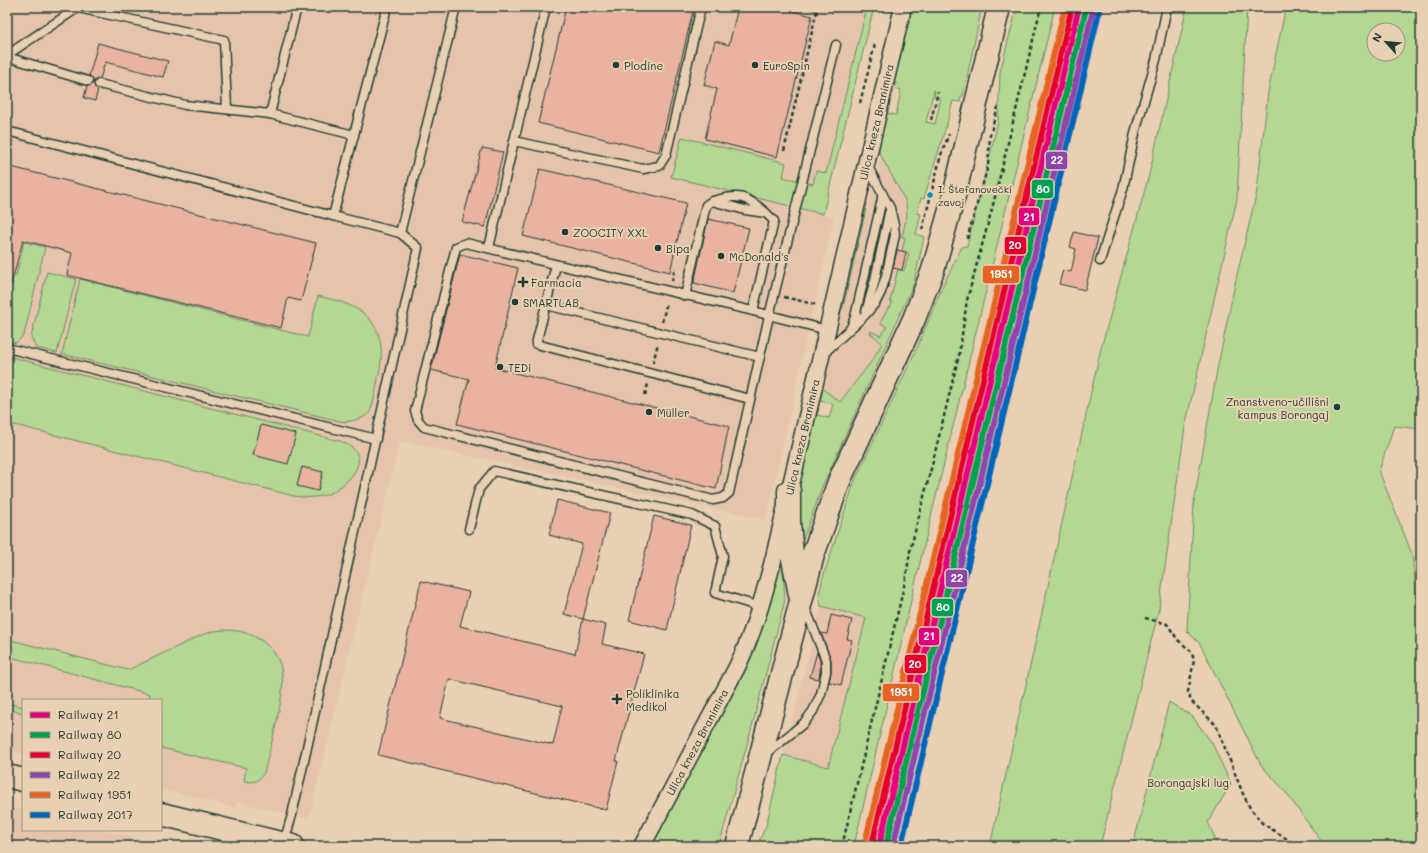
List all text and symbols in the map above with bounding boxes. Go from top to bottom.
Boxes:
north arrow [1366,22,1406,62]
text: N [1368,30,1385,44]
place label: Plodine [624,58,663,73]
place label: EuroSpin [763,58,810,73]
marker: Plodine [611,60,621,70]
marker: EuroSpin [750,60,760,70]
street label: Ulica kneza Branimira [855,62,897,182]
line badge: 22 [1045,151,1068,170]
text: 22 [1051,152,1063,167]
line badge: 80 [1031,179,1054,199]
text: 80 [1036,181,1050,196]
place label: I. Štefanovečki zavoj [938,182,1012,209]
marker: I. Štefanovečki zavoj [925,190,935,200]
line badge: 21 [1018,207,1040,226]
text: 21 [1023,209,1035,224]
place label: ZOOCITY XXL [573,225,648,240]
marker: ZOOCITY XXL [560,227,570,237]
line badge: 20 [1004,236,1027,255]
text: 20 [1008,237,1022,252]
place label: Bipa [666,241,690,256]
marker: Bipa [653,243,663,253]
place label: McDonald's [729,249,789,264]
marker: McDonald's [716,251,726,261]
line badge: 1951 [982,265,1020,284]
text: 1951 [990,266,1012,281]
place label: Farmacia [531,275,582,290]
marker: Farmacia [518,277,528,287]
place label: SMARTLAB [523,295,579,310]
marker: SMARTLAB [510,297,520,307]
place label: TEDi [508,360,531,375]
marker: TEDi [495,362,505,372]
street label: Ulica kneza Branimira [781,377,823,497]
place label: Znanstveno-učilišni kampus Borongaj [1226,394,1329,422]
marker: Znanstveno-učilišni kampus Borongaj [1332,402,1342,412]
place label: Müller [657,405,690,420]
marker: Müller [644,407,654,417]
line badge: 22 [945,569,968,588]
text: 22 [951,570,963,585]
line badge: 80 [931,598,954,617]
text: 80 [936,599,950,614]
line badge: 21 [918,627,940,646]
text: 21 [923,628,935,643]
line badge: 20 [904,654,927,674]
text: 20 [908,656,922,671]
line badge: 1951 [882,683,920,702]
text: 1951 [890,684,912,699]
place label: Poliklinika Medikol [626,686,680,714]
street label: Ulica kneza Branimira [663,686,732,798]
marker: Poliklinika Medikol [611,693,623,705]
legend [22,699,162,831]
text: Railway 21 [58,706,119,722]
text: Railway 80 [58,726,122,742]
text: Railway 20 [58,746,121,762]
text: Railway 22 [58,766,120,782]
park label: Borongajski lug [1147,775,1229,790]
text: Railway 1951 [58,786,132,802]
text: Railway 2017 [58,806,133,822]

